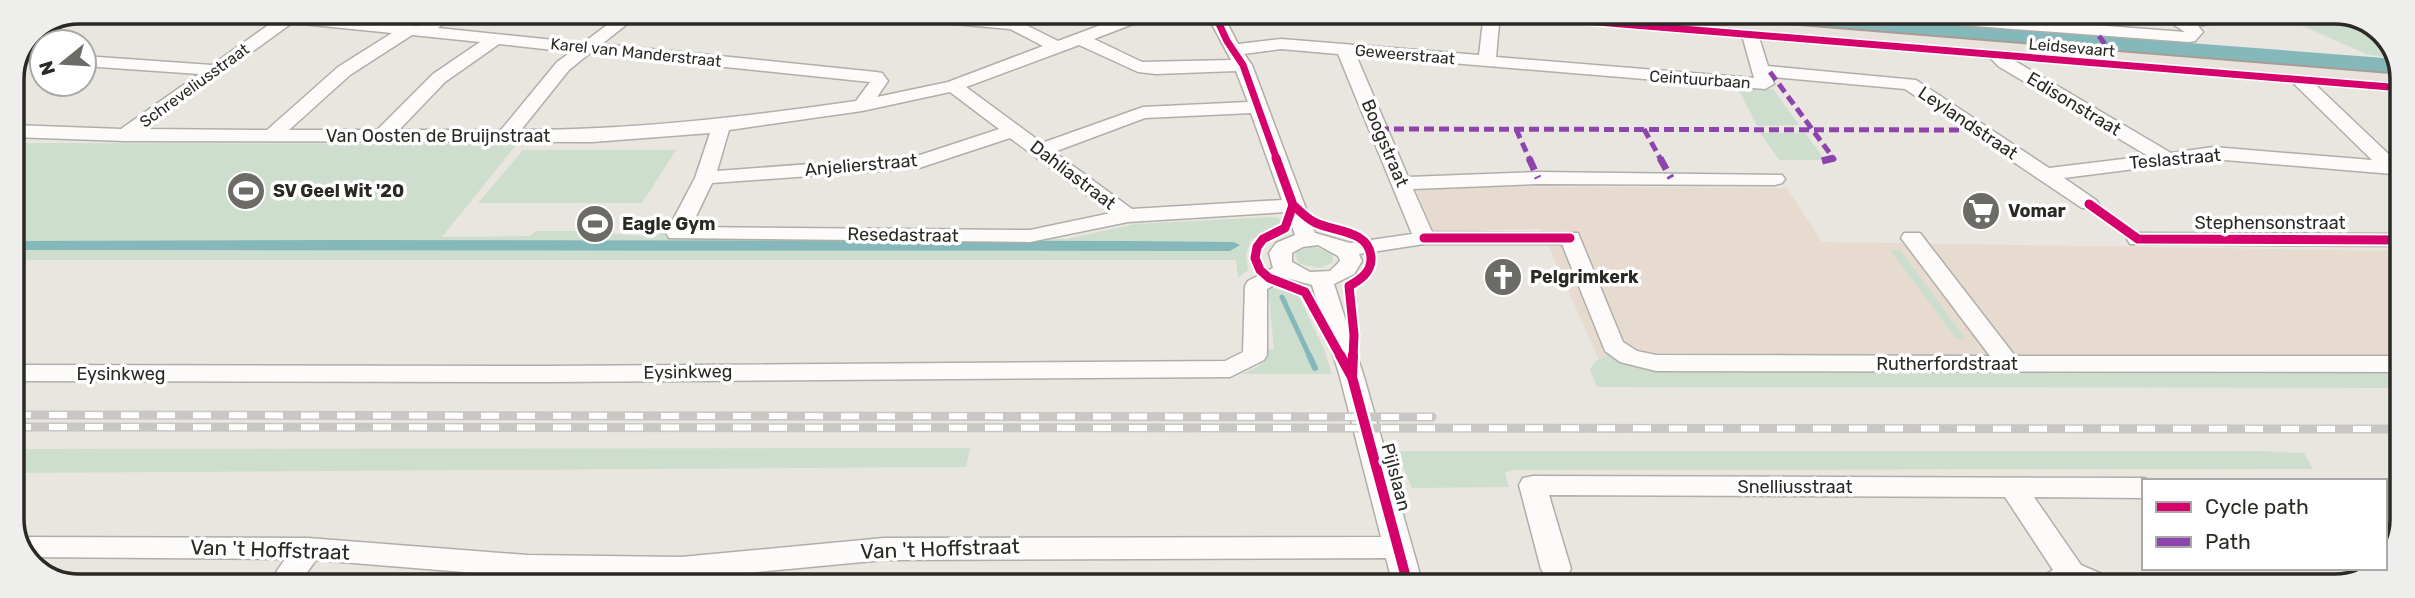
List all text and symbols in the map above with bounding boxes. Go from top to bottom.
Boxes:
north arrow [28,28,98,98]
street label: Karel van Manderstraat [550,34,722,71]
street label: Leidsevaart [2028,34,2116,61]
street label: Schreveliusstraat [136,39,253,131]
street label: Geweerstraat [1354,41,1456,68]
text: N [34,58,60,78]
street label: Ceintuurbaan [1649,66,1751,93]
street label: Edisonstraat [2023,67,2125,141]
street label: Leylandstraat [1914,82,2022,164]
street label: Boogstraat [1357,96,1413,190]
street label: Van Oosten de Bruijnstraat [326,125,550,147]
street label: Dahliastraat [1026,136,1120,214]
street label: Teslastraat [2128,144,2222,174]
street label: Anjelierstraat [804,149,918,181]
sports icon: SV Geel Wit '20 [225,170,267,212]
place label: SV Geel Wit '20 [273,180,404,202]
supermarket icon: Vomar [1960,190,2002,232]
place label: Vomar [2008,200,2066,222]
sports icon: Eagle Gym [574,203,616,245]
street label: Stephensonstraat [2194,212,2346,234]
place label: Eagle Gym [622,213,715,235]
street label: Resedastraat [847,223,959,247]
church icon: Pelgrimkerk [1482,256,1524,298]
place label: Pelgrimkerk [1530,266,1639,288]
street label: Rutherfordstraat [1876,353,2018,375]
street label: Eysinkweg [643,360,733,384]
street label: Eysinkweg [76,363,166,385]
street label: Pijlslaan [1376,441,1416,513]
street label: Snelliusstraat [1737,476,1853,498]
legend [2142,479,2387,570]
text: Cycle path [2205,494,2309,519]
text: Path [2205,529,2251,554]
street label: Van 't Hoffstraat [860,533,1020,564]
street label: Van 't Hoffstraat [190,534,350,565]

